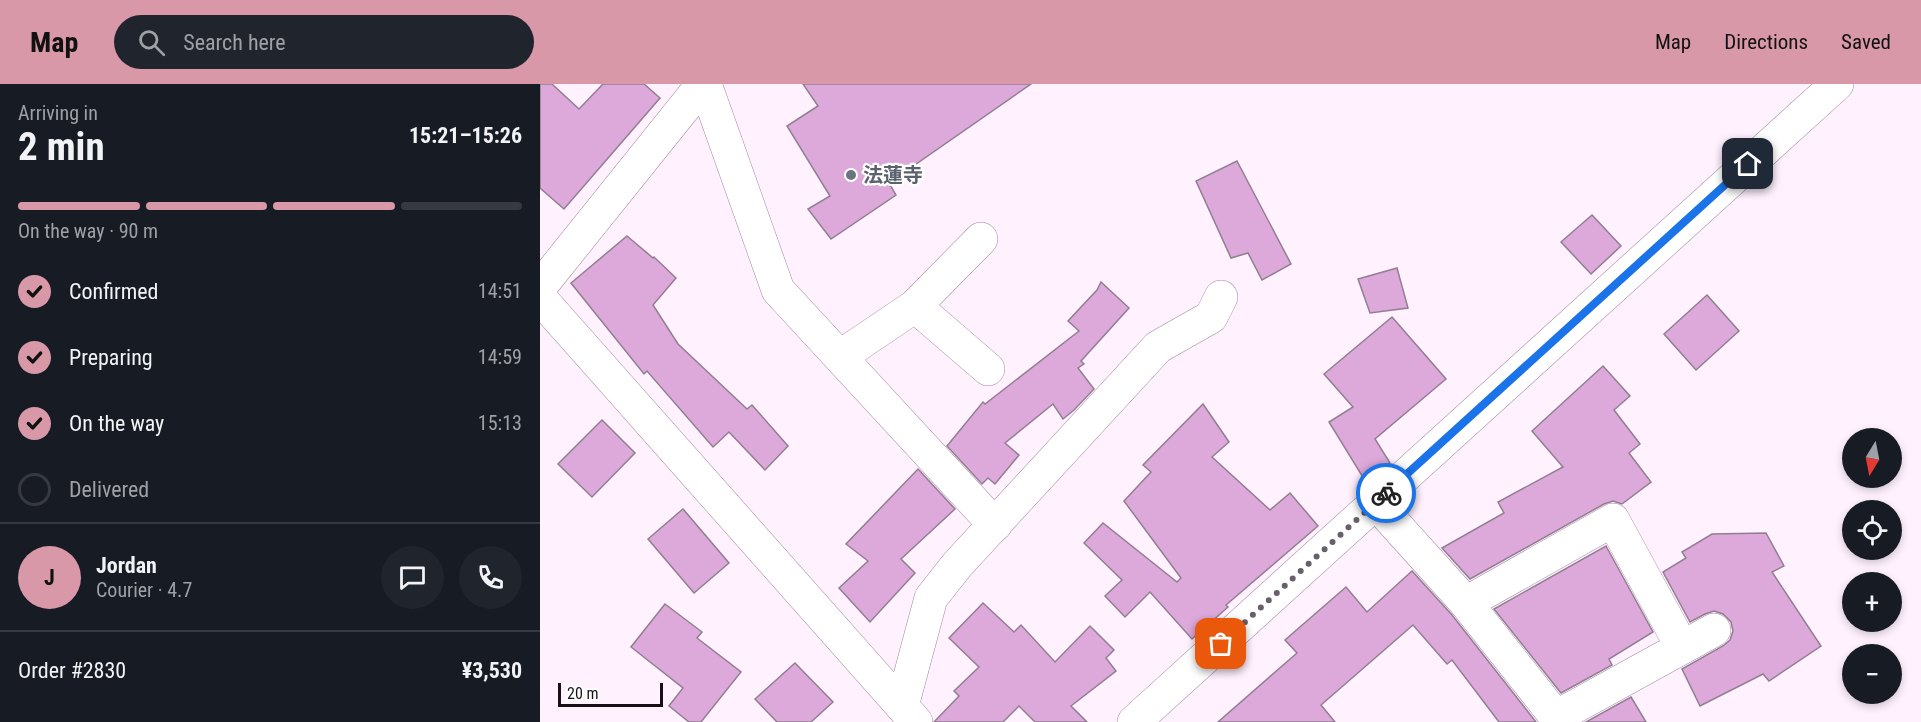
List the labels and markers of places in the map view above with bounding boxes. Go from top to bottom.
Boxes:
pin [1722,138,1773,189]
place label: 法蓮寺 [863,163,923,187]
marker: 法蓮寺 [844,168,858,182]
pin [1195,618,1246,669]

